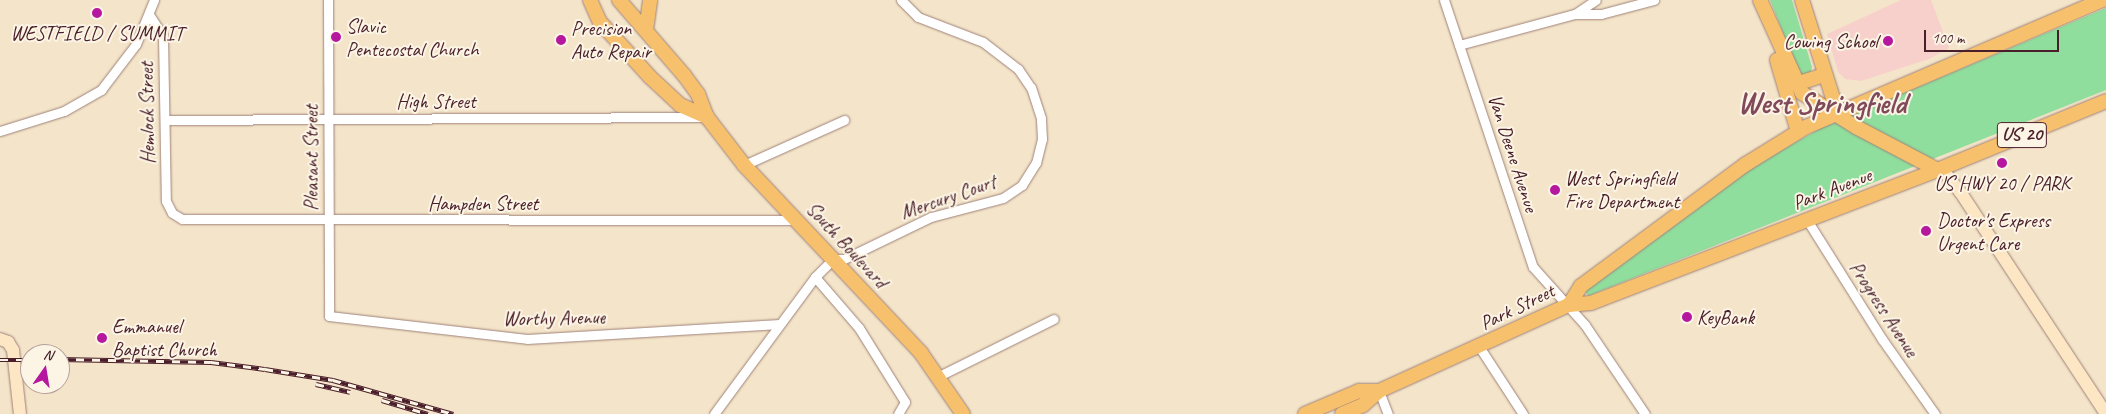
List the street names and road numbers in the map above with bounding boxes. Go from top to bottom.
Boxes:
street label: Hemlock Street [134,62,160,164]
street label: High Street [396,89,476,113]
street label: Van Deene Avenue [1483,91,1543,215]
street label: Pleasant Street [299,105,323,211]
road number: US 20 [1996,118,2048,152]
street label: Park Avenue [1789,163,1875,215]
street label: Mercury Court [897,170,999,224]
street label: Hampden Street [428,191,538,215]
street label: South Boulevard [801,197,893,293]
street label: Progress Avenue [1844,257,1924,361]
street label: Park Street [1476,279,1558,335]
street label: Worthy Avenue [503,305,605,331]

